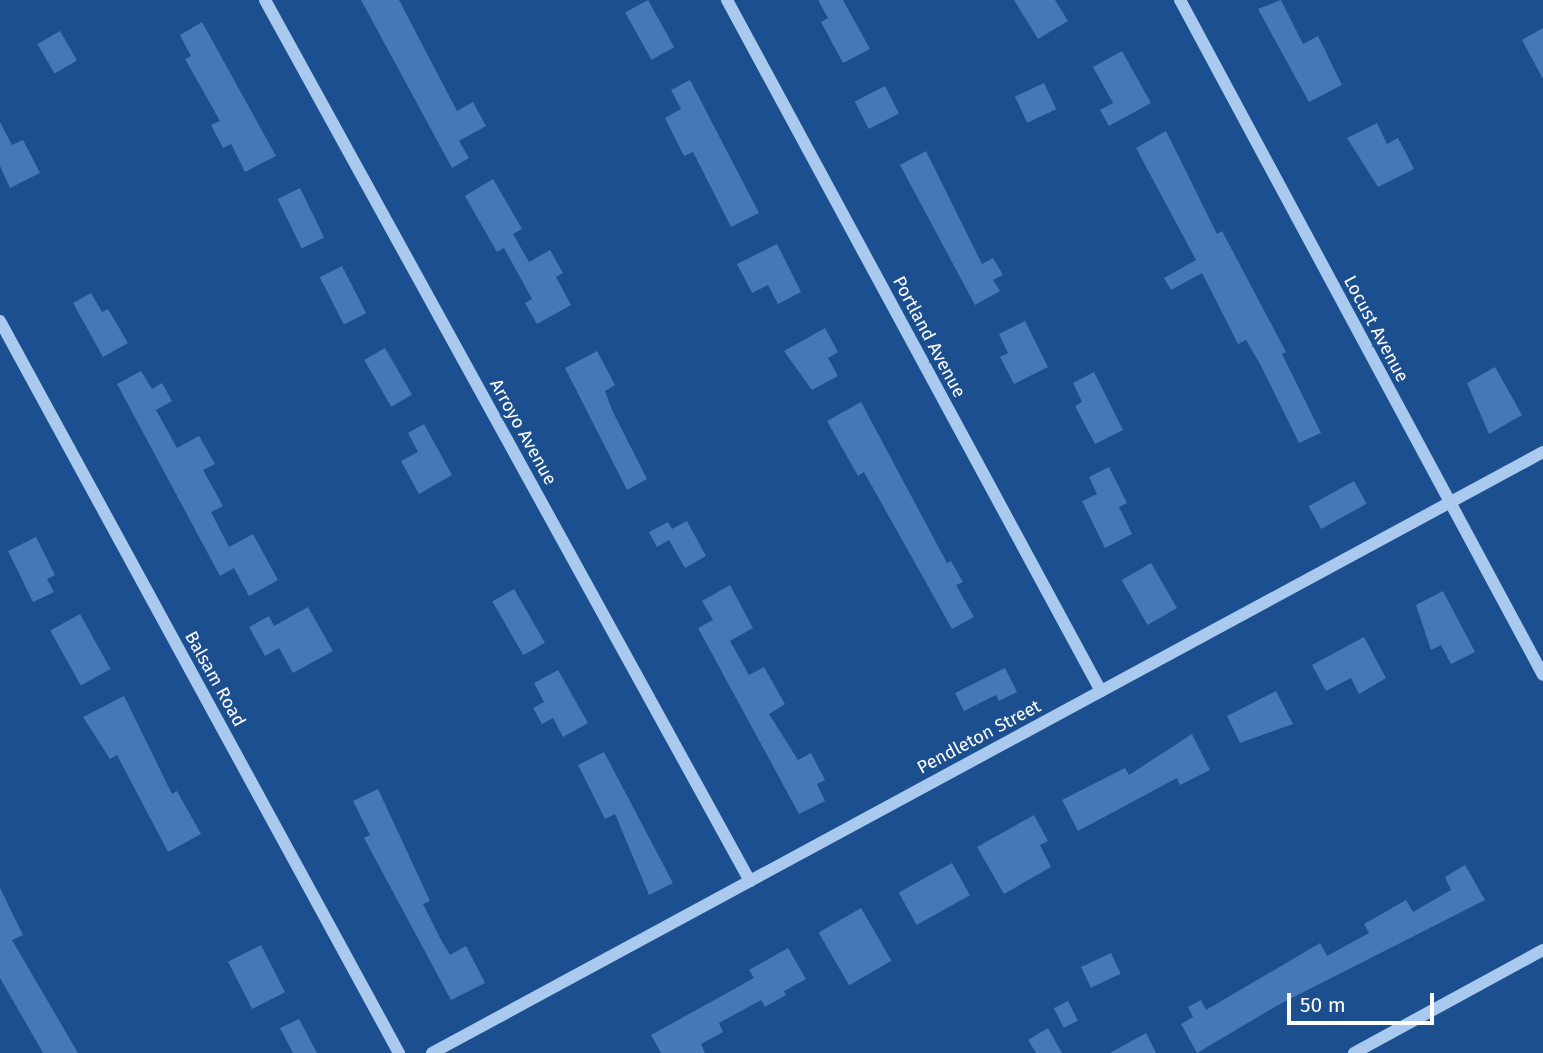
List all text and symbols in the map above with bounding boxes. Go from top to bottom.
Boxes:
street label: Locust Avenue [1339,272,1413,386]
street label: Portland Avenue [888,273,970,401]
street label: Arroyo Avenue [485,375,561,489]
street label: Balsam Road [180,628,250,730]
street label: Pendleton Street [913,695,1045,779]
scale bar [1291,979,1438,1023]
text: 50 m [1300,992,1346,1018]

